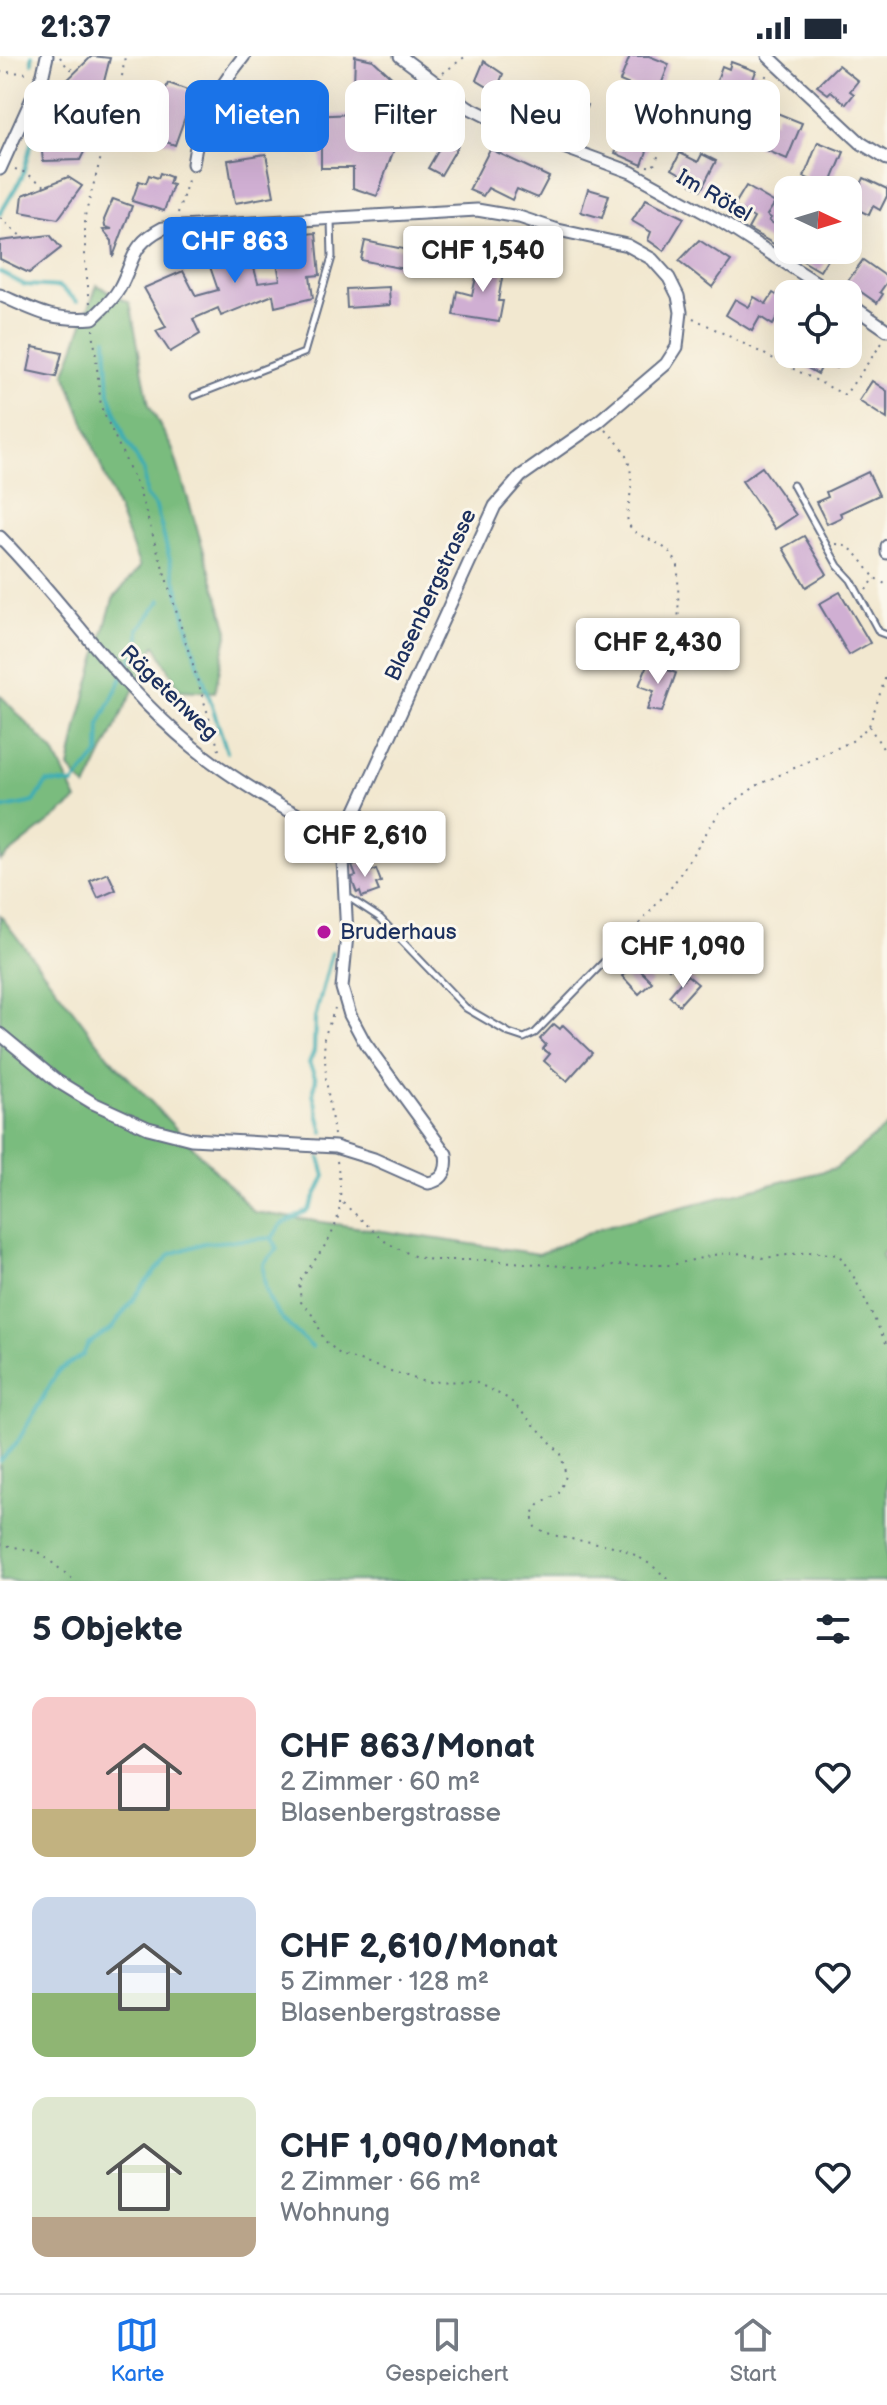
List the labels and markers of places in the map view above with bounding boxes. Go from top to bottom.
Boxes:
pin: CHF 863 [161,217,309,285]
pin: CHF 1,540 [391,226,575,294]
pin: CHF 2,430 [566,618,750,686]
pin: CHF 2,610 [273,811,457,879]
place label: Bruderhaus [340,919,457,946]
pin: CHF 1,090 [591,922,775,990]
marker: Bruderhaus [315,923,333,941]

